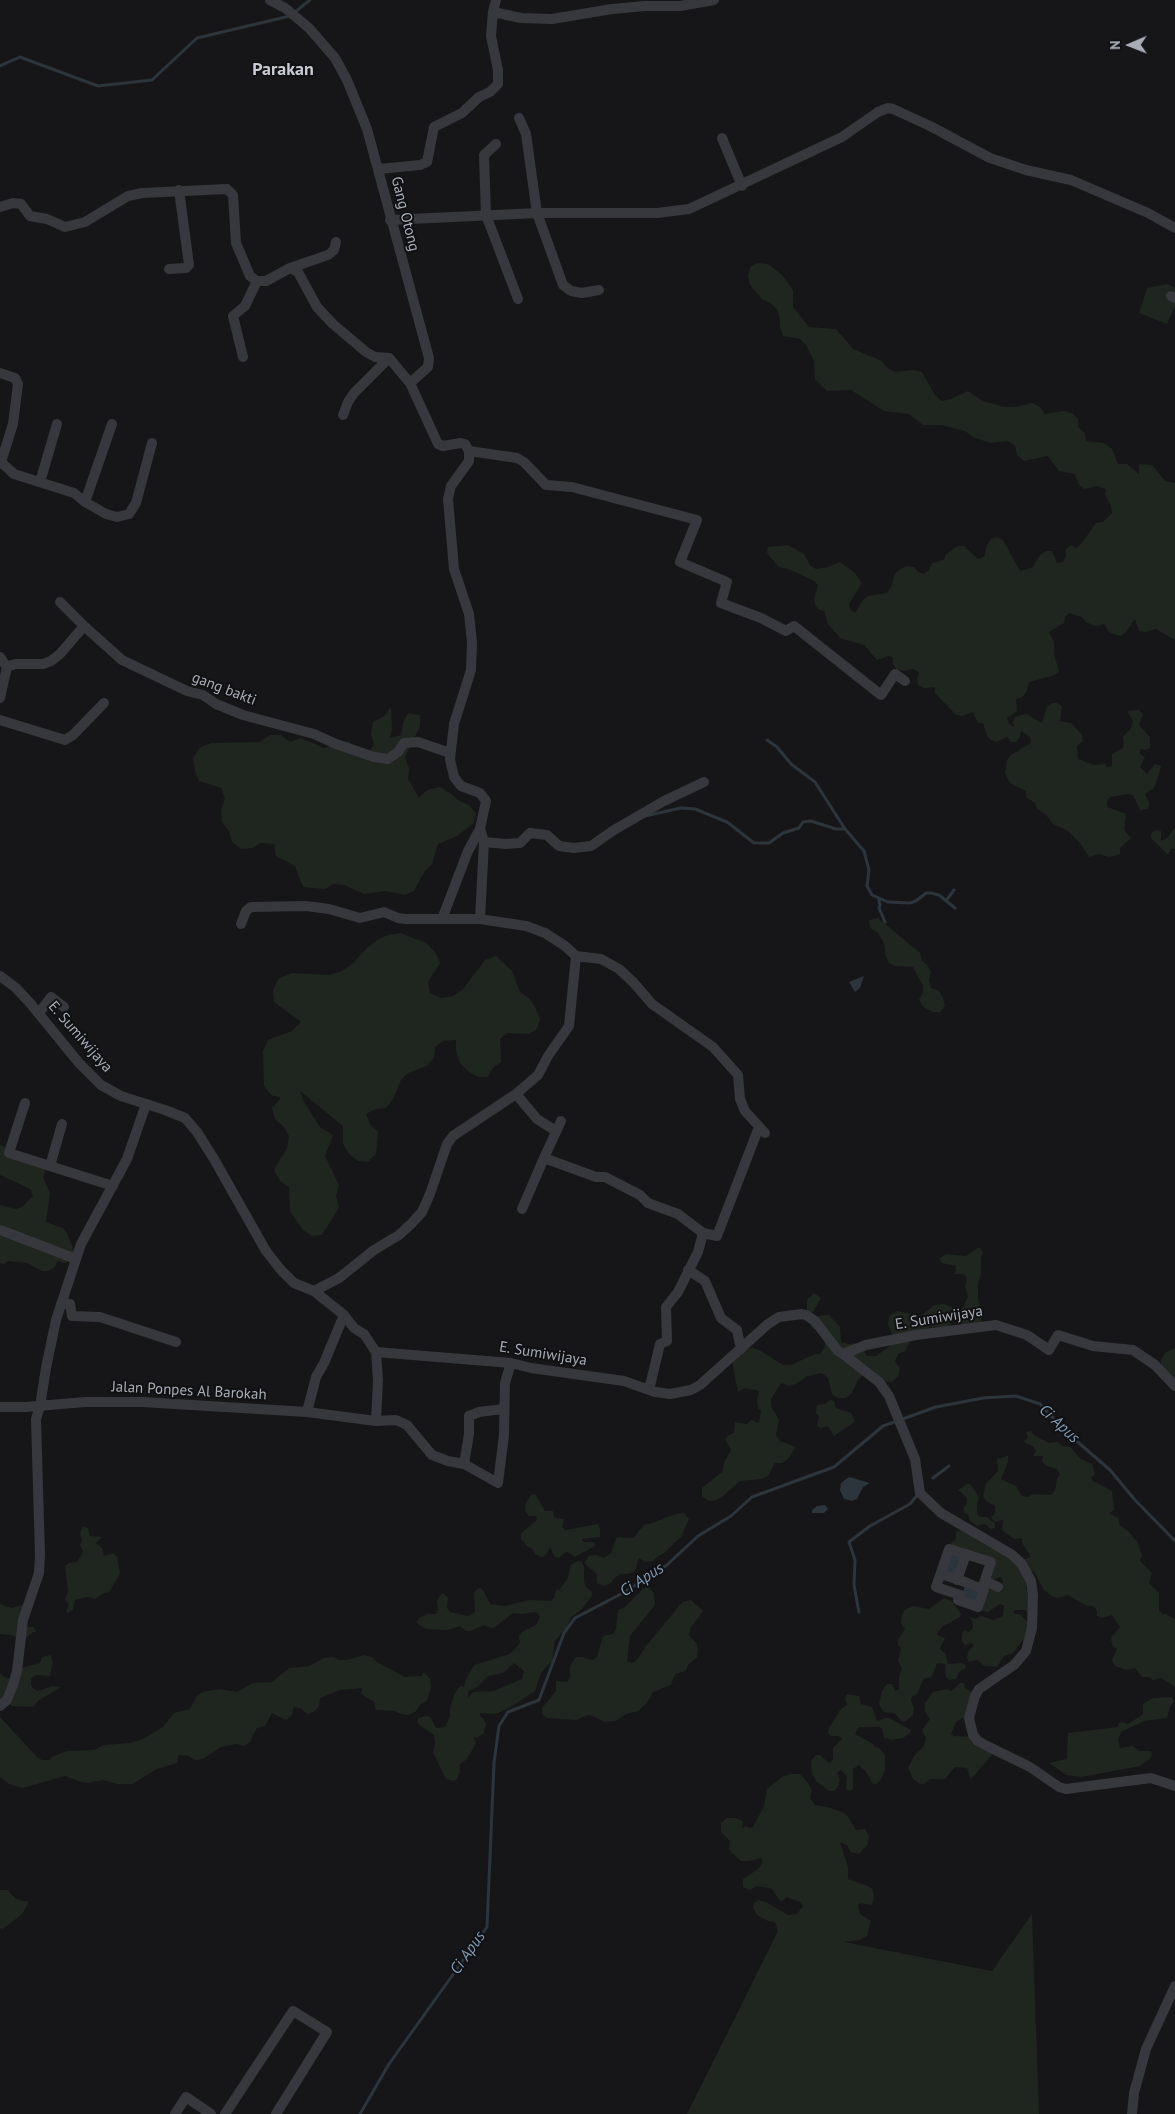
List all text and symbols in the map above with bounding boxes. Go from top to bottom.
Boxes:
north arrow [1105,20,1155,70]
text: N [1106,41,1124,50]
district label: Parakan [252,59,314,81]
street label: Gang Otong [387,175,423,253]
street label: gang bakti [189,668,259,710]
street label: E. Sumiwijaya [44,998,116,1076]
street label: E. Sumiwijaya [894,1302,984,1334]
street label: E. Sumiwijaya [498,1338,588,1370]
street label: Jalan Ponpes Al Barokah [111,1378,267,1404]
water label: Ci Apus [1035,1401,1083,1447]
water label: Ci Apus [617,1559,667,1601]
water label: Ci Apus [446,1928,490,1978]

